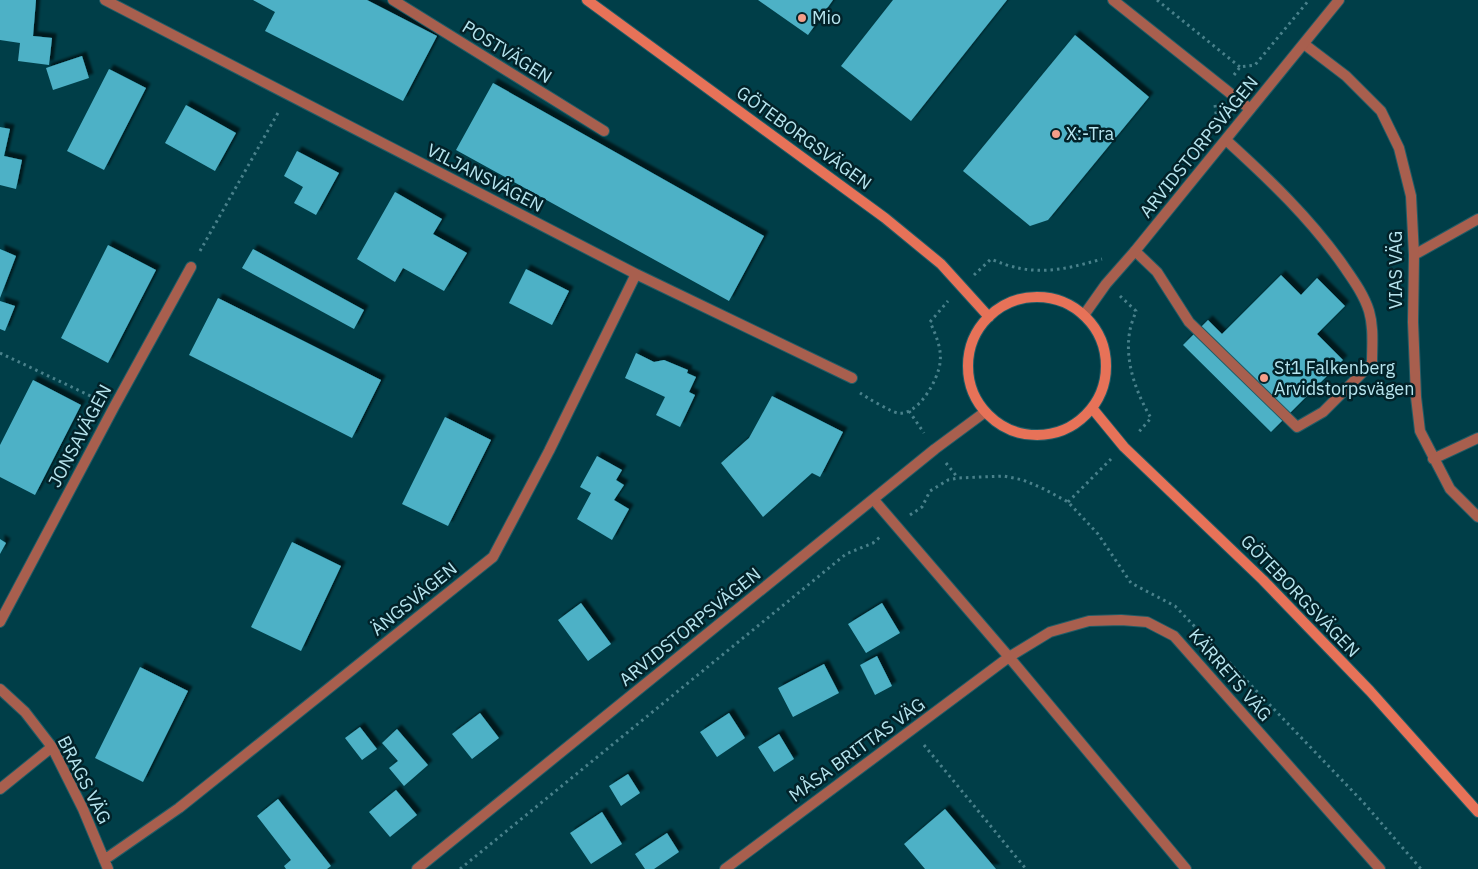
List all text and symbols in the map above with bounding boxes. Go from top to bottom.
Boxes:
place label: Mio [812,6,841,29]
marker: Mio [796,12,808,24]
street label: POSTVÄGEN [458,15,556,88]
street label: ARVIDSTORPSVÄGEN [1134,71,1263,222]
street label: GÖTEBORGSVÄGEN [732,81,876,194]
place label: X:-Tra [1066,122,1114,145]
marker: X:-Tra [1050,128,1062,140]
street label: VILJANSVÄGEN [423,138,548,217]
street label: VIAS VÄG [1384,231,1407,309]
place label: St1 Falkenberg Arvidstorpsvägen [1274,356,1414,400]
marker: St1 Falkenberg Arvidstorpsvägen [1258,372,1270,384]
street label: JONSAVÄGEN [43,380,116,491]
street label: GÖTEBORGSVÄGEN [1236,529,1365,662]
street label: ÄNGSVÄGEN [366,557,462,640]
street label: ARVIDSTORPSVÄGEN [614,562,765,691]
street label: KÄRRETS VÄG [1184,624,1277,726]
street label: MÅSA BRITTAS VÄG [783,692,929,807]
street label: BRAGS VÄG [52,732,116,828]

